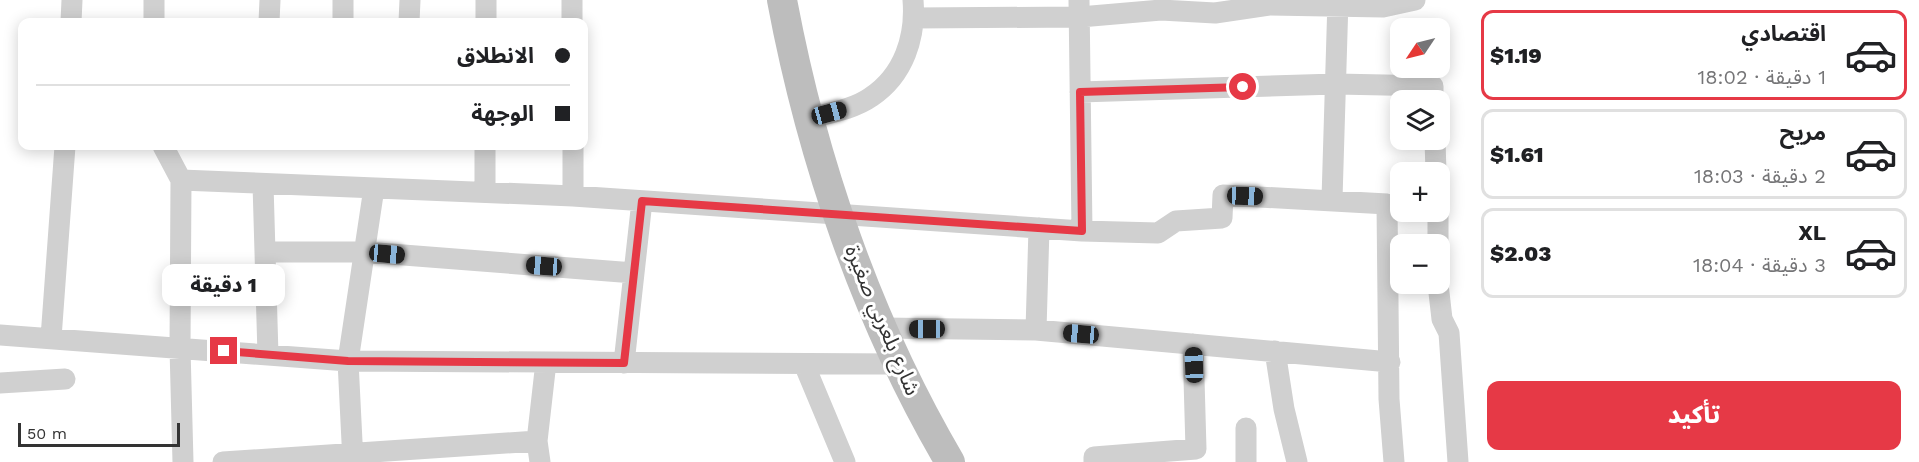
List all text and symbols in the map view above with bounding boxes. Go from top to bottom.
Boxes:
north arrow [1390,18,1450,78]
map controls [1390,18,1450,294]
text: اقتصادي [1741,21,1826,46]
icon: car [1844,28,1898,82]
text: الانطلاق [457,43,534,68]
text: $1.19 [1490,43,1542,68]
text: 1 دقيقة · 18:02 [1698,65,1826,89]
route start [1229,73,1256,100]
button: layers [1390,90,1450,150]
car [809,100,849,126]
text: الوجهة [471,101,534,126]
text: مريح [1780,120,1826,145]
icon: car [1844,127,1898,181]
text: $1.61 [1490,142,1543,167]
button: + [1390,162,1450,222]
text: 2 دقيقة · 18:03 [1694,164,1826,188]
car [1227,186,1263,206]
text: XL [1798,220,1826,245]
icon: car [1844,226,1898,280]
button: − [1390,234,1450,294]
street label: شارع بلعربي صغيرة [837,241,926,400]
text: $2.03 [1490,241,1551,266]
car [368,243,406,265]
text: 3 دقيقة · 18:04 [1693,253,1826,277]
car [525,256,563,276]
callout: 1 دقيقة [162,264,286,306]
text: 1 دقيقة [190,273,257,297]
car [909,320,945,338]
car [1062,323,1100,345]
route end [210,337,237,364]
car [1184,347,1204,383]
button: تأكيد [1487,381,1901,450]
scale bar [18,420,180,448]
text: 50 m [27,424,67,443]

